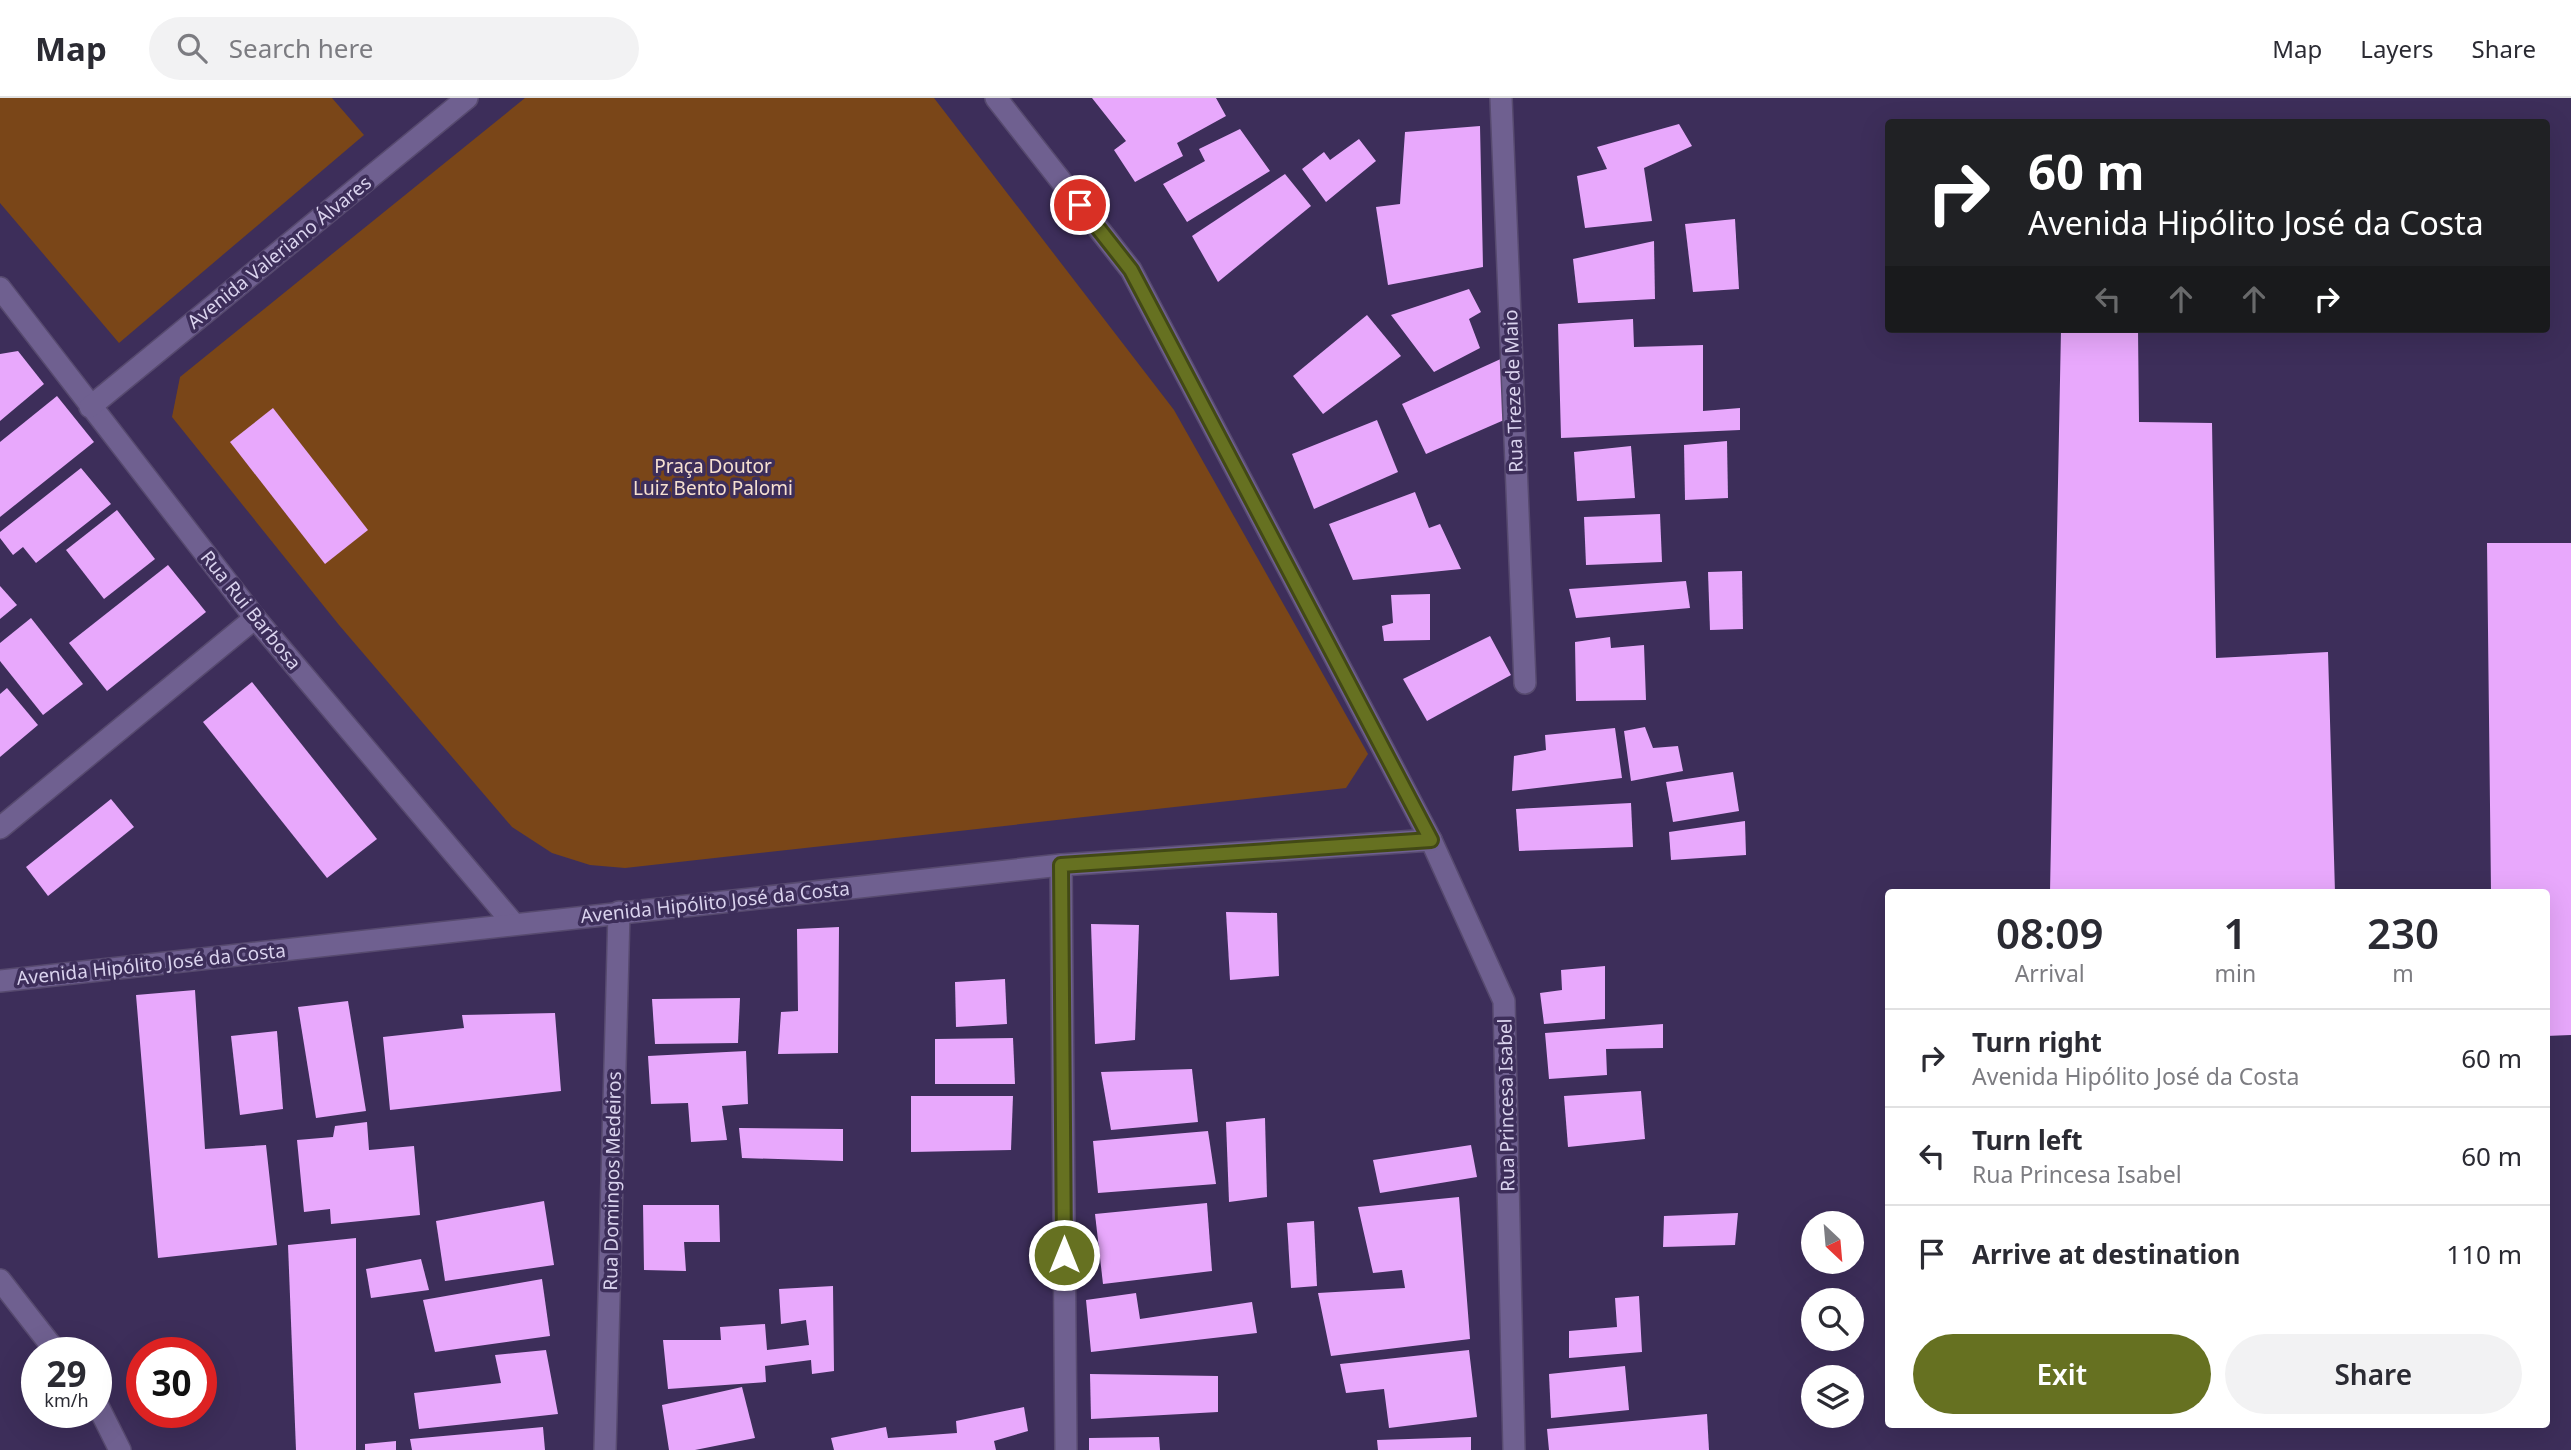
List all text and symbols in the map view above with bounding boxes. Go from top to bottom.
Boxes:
search box [149,17,639,80]
text: Map [35,26,107,71]
icon: search [173,29,211,67]
text: Search here [229,30,373,66]
text: Map [2272,32,2322,65]
text: Layers [2360,32,2434,65]
text: Share [2472,32,2536,65]
text: 60 m [2028,138,2145,204]
icon: right [1913,147,2004,238]
street label: Avenida Valeriano Álvares [181,170,377,334]
pin [1050,175,1110,235]
icon: arrive [1061,186,1099,224]
text: Avenida Hipólito José da Costa [2028,201,2484,244]
icon: left [2089,280,2127,318]
icon: ahead [2162,280,2200,318]
icon: ahead [2235,280,2273,318]
icon: right [2308,280,2346,318]
street label: Rua Treze de Maio [1497,309,1529,473]
park label: Praça Doutor Luiz Bento Palomi [633,453,793,501]
street label: Rua Rui Barbosa [195,545,307,675]
street label: Avenida Hipólito José da Costa [579,875,851,929]
text: 08:09 [1996,904,2104,961]
text: 1 [2223,904,2247,961]
text: 230 [2367,904,2439,961]
street label: Avenida Hipólito José da Costa [15,937,287,991]
text: Arrival [2015,957,2085,989]
text: min [2214,957,2256,989]
text: m [2392,957,2414,989]
street label: Rua Princesa Isabel [1491,1018,1521,1192]
text: Turn right [1972,1024,2102,1060]
icon: right [1913,1039,1951,1077]
text: 60 m [2461,1040,2522,1076]
text: Avenida Hipólito José da Costa [1972,1060,2300,1092]
street label: Rua Domingos Medeiros [597,1071,627,1291]
text: Turn left [1972,1122,2083,1158]
icon: left [1913,1137,1951,1175]
text: 60 m [2461,1138,2522,1174]
text: Rua Princesa Isabel [1972,1158,2182,1190]
north arrow [1801,1211,1864,1274]
map controls [1801,1211,1864,1428]
position arrow [1027,1218,1101,1292]
icon: arrive [1913,1235,1951,1273]
text: Arrive at destination [1972,1236,2241,1272]
text: 110 m [2446,1236,2522,1272]
button: search [1801,1288,1864,1351]
button: Exit [1913,1334,2211,1414]
button: Share [2225,1334,2522,1414]
speed limit sign: 30 [126,1337,217,1428]
text: 29 [46,1350,87,1397]
button: layers [1801,1365,1864,1428]
text: km/h [44,1388,89,1412]

